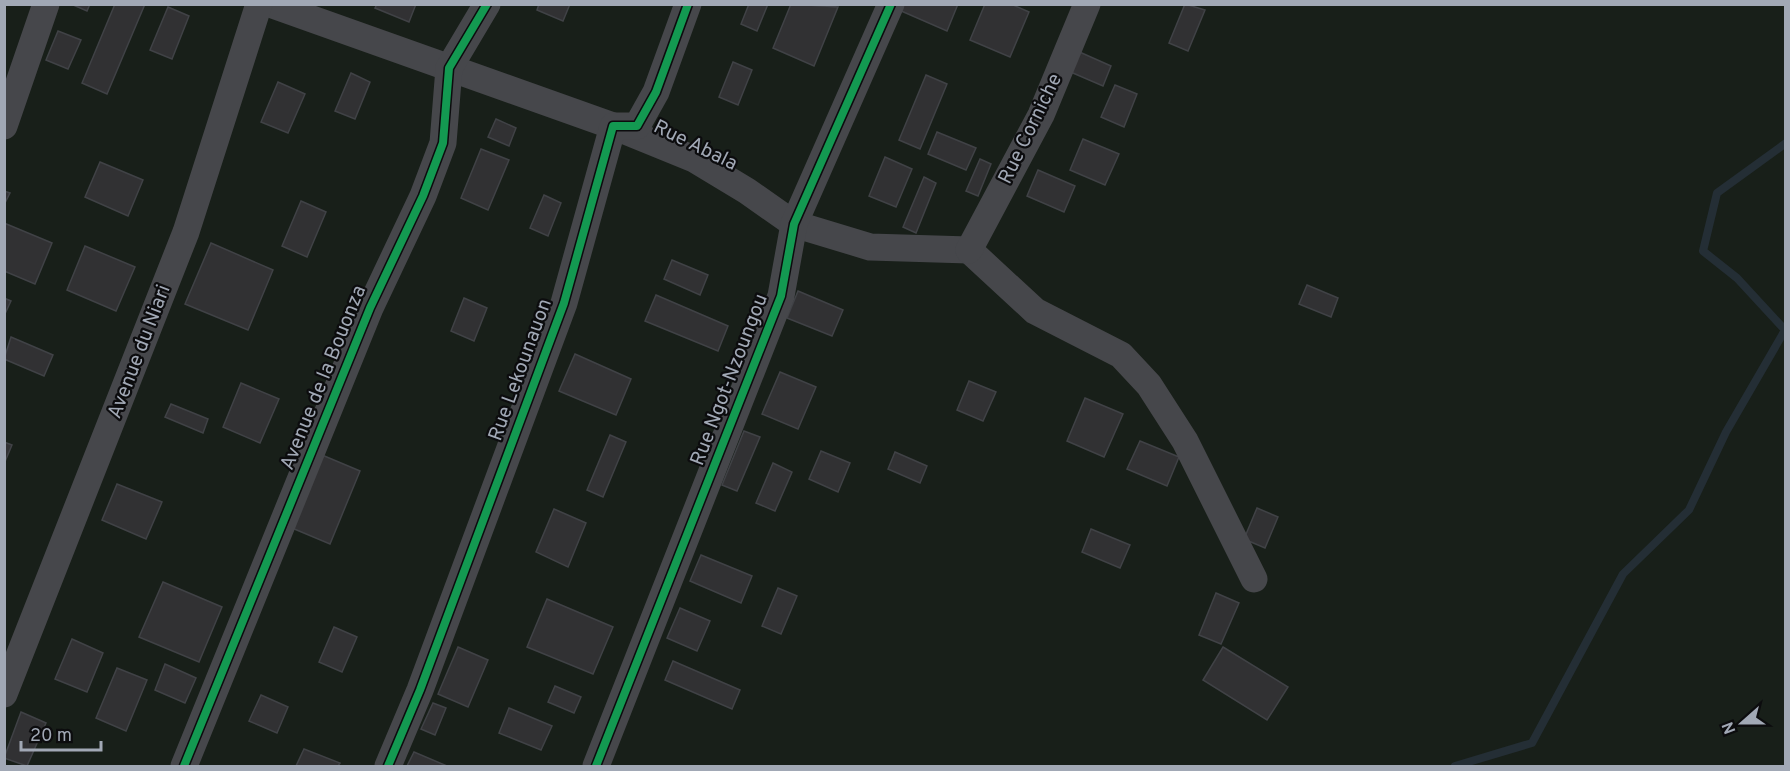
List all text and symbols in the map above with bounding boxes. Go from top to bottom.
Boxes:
street label: Rue Corniche [993,69,1069,189]
street label: Rue Abala [649,115,741,177]
street label: Avenue du Niari [103,281,177,423]
street label: Avenue de la Bouonza [275,282,373,474]
street label: Rue Ngot-Nzoungou [685,290,775,470]
street label: Rue Lekounauon [483,295,559,445]
north arrow [1712,693,1772,753]
scale bar [21,714,100,752]
text: N [1718,719,1741,737]
text: 20 m [30,725,72,748]

